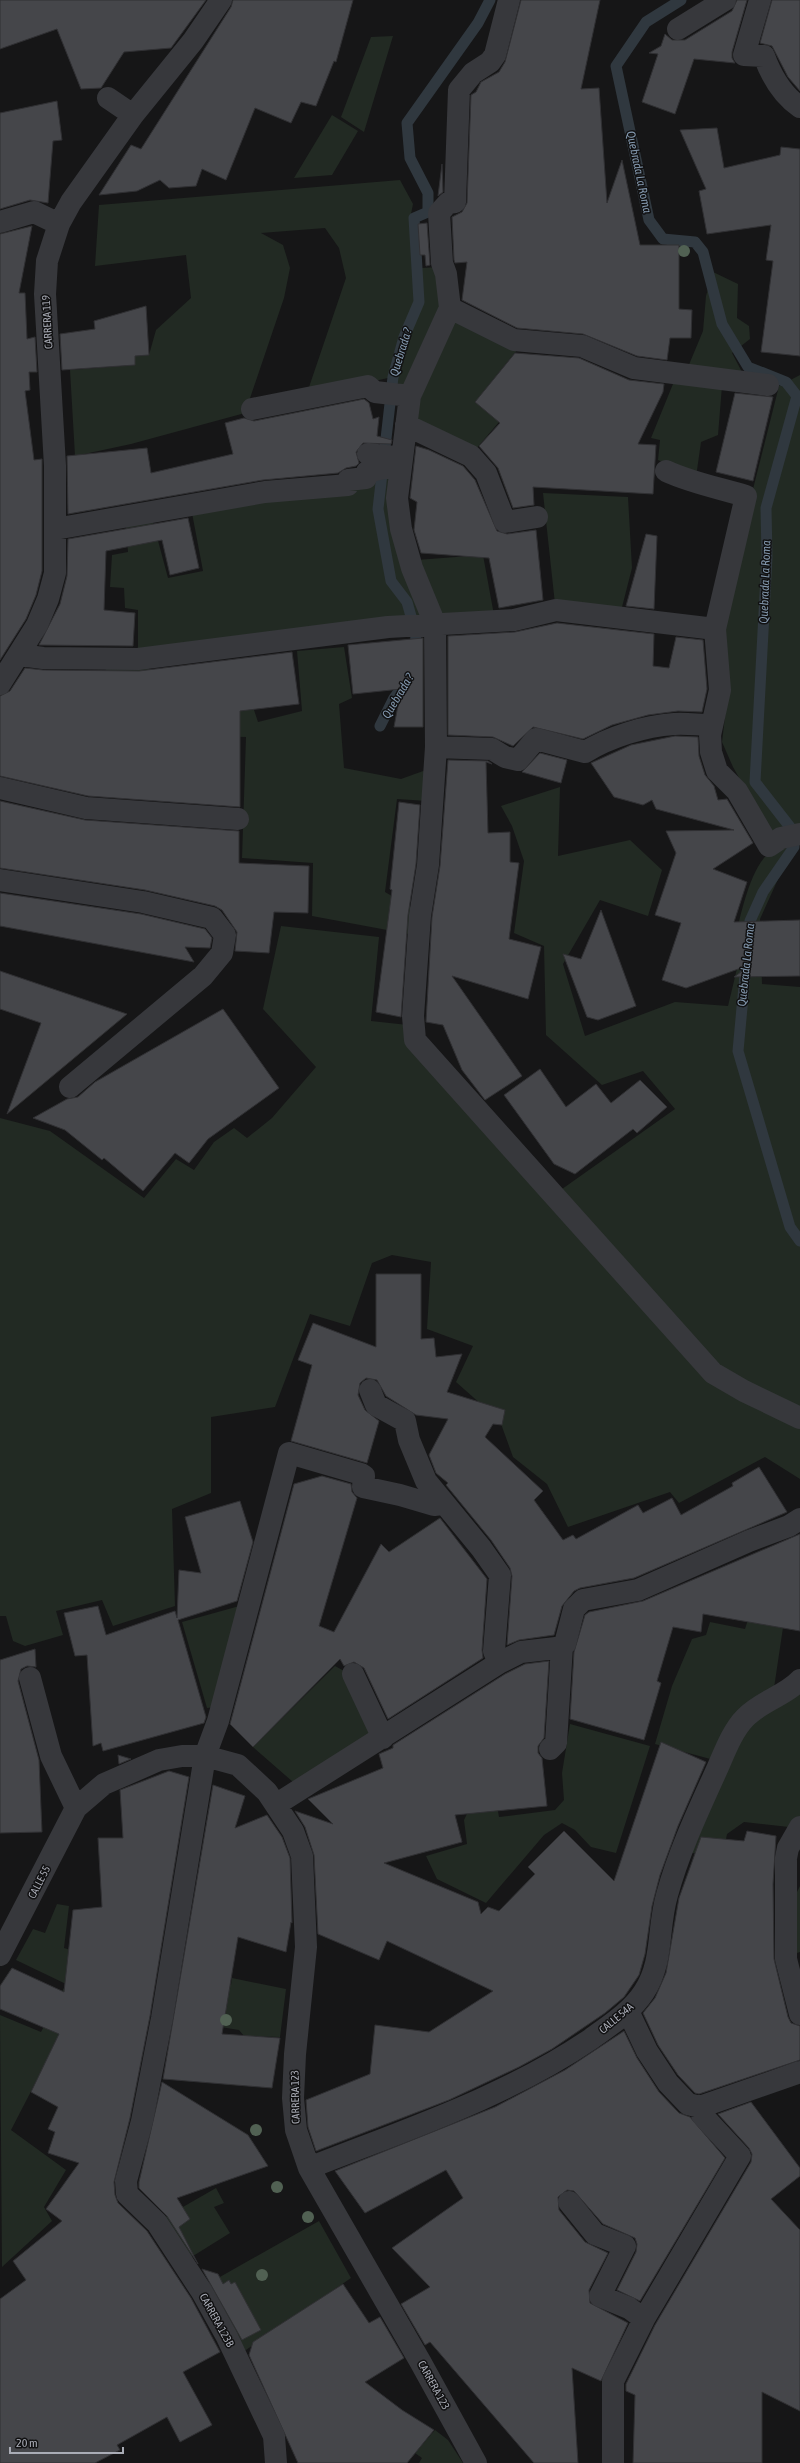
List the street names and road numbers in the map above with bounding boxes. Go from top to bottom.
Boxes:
street label: CARRERA 119 [40,295,54,349]
street label: CALLE 55 [26,1864,52,1900]
street label: CALLE 54A [597,2000,636,2036]
street label: CARRERA 123 [289,2070,301,2124]
street label: CARRERA 123B [197,2291,237,2349]
street label: CARRERA 123 [416,2359,452,2411]

